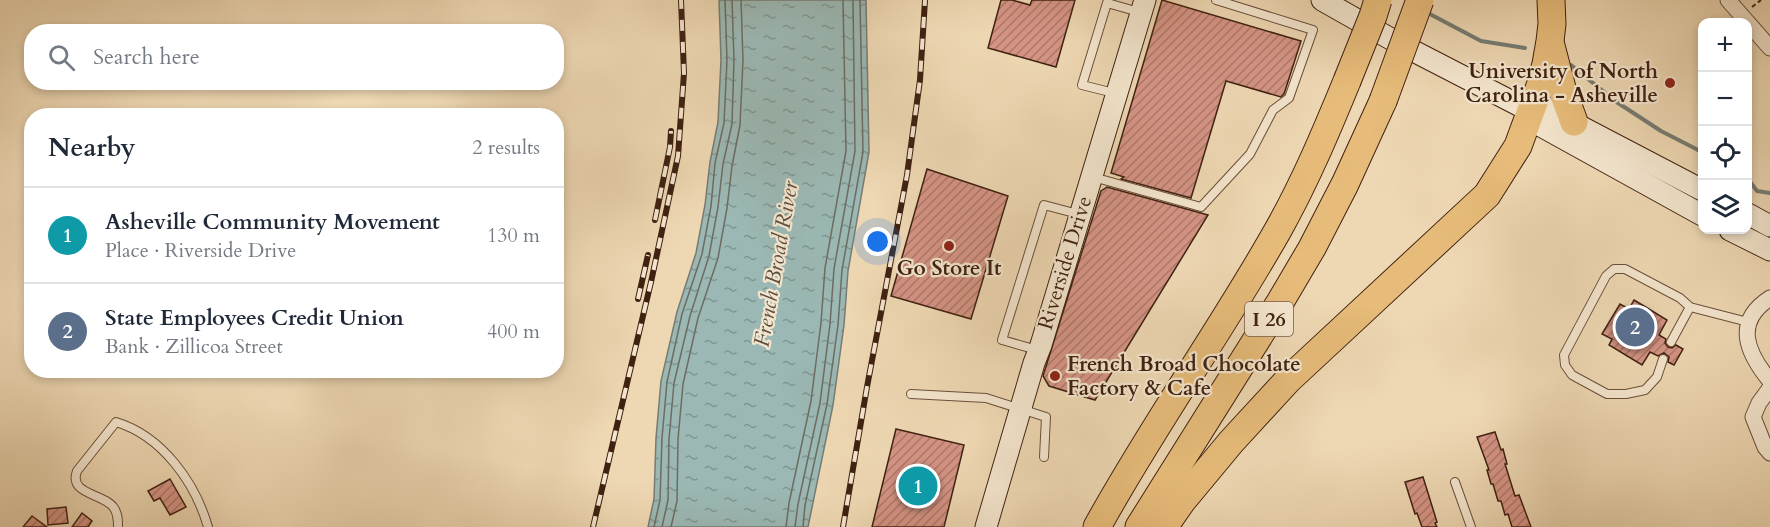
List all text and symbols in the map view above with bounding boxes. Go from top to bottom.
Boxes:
map controls [1698,18,1752,234]
button: + [1698,18,1752,72]
search box [24,24,564,90]
icon: search [45,41,78,74]
text: Search here [93,42,200,72]
place label: University of North Carolina - Asheville [1465,57,1658,110]
button: − [1698,72,1752,126]
marker: University of North Carolina - Asheville [1663,76,1677,90]
button: locate [1698,126,1752,180]
text: Nearby [48,130,136,165]
text: 2 results [472,134,540,161]
water label: French Broad River [747,178,805,349]
button: layers [1698,180,1752,234]
street label: Riverside Drive [1031,193,1099,333]
text: Asheville Community Movement [105,207,440,237]
text: 1 [62,222,73,249]
text: 130 m [487,222,540,249]
your location [863,227,892,256]
text: Place · Riverside Drive [105,237,296,264]
marker: Go Store It [942,239,956,253]
place label: Go Store It [896,254,1002,283]
road number: I 26 [1245,302,1293,336]
text: State Employees Credit Union [105,303,404,333]
pin: 2 [1616,304,1654,350]
text: 2 [62,318,73,345]
text: 400 m [487,318,540,345]
text: Bank · Zillicoa Street [105,333,283,360]
place label: French Broad Chocolate Factory & Cafe [1067,350,1301,403]
marker: French Broad Chocolate Factory & Cafe [1048,369,1062,383]
pin: 1 [898,464,938,508]

